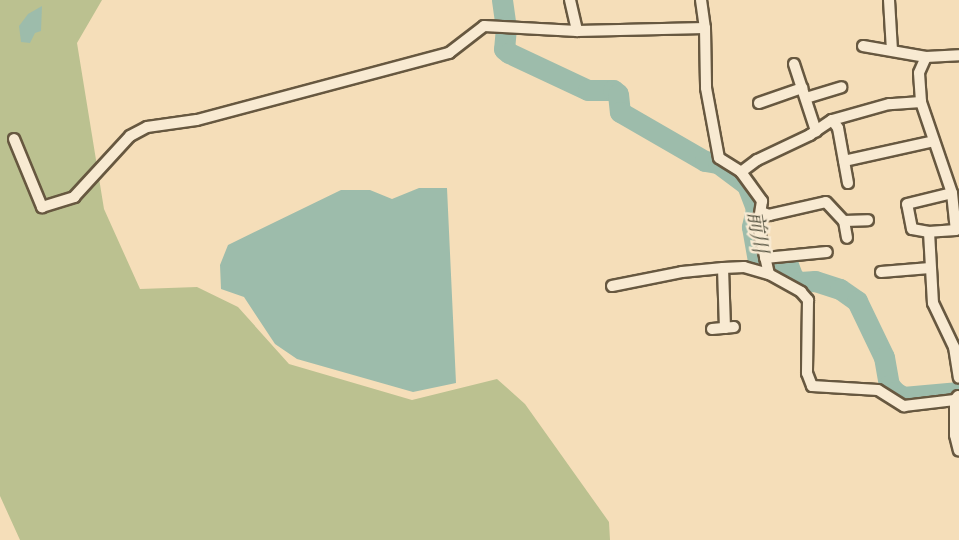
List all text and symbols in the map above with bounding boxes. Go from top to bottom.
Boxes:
water label: 前川 [743,209,773,255]

